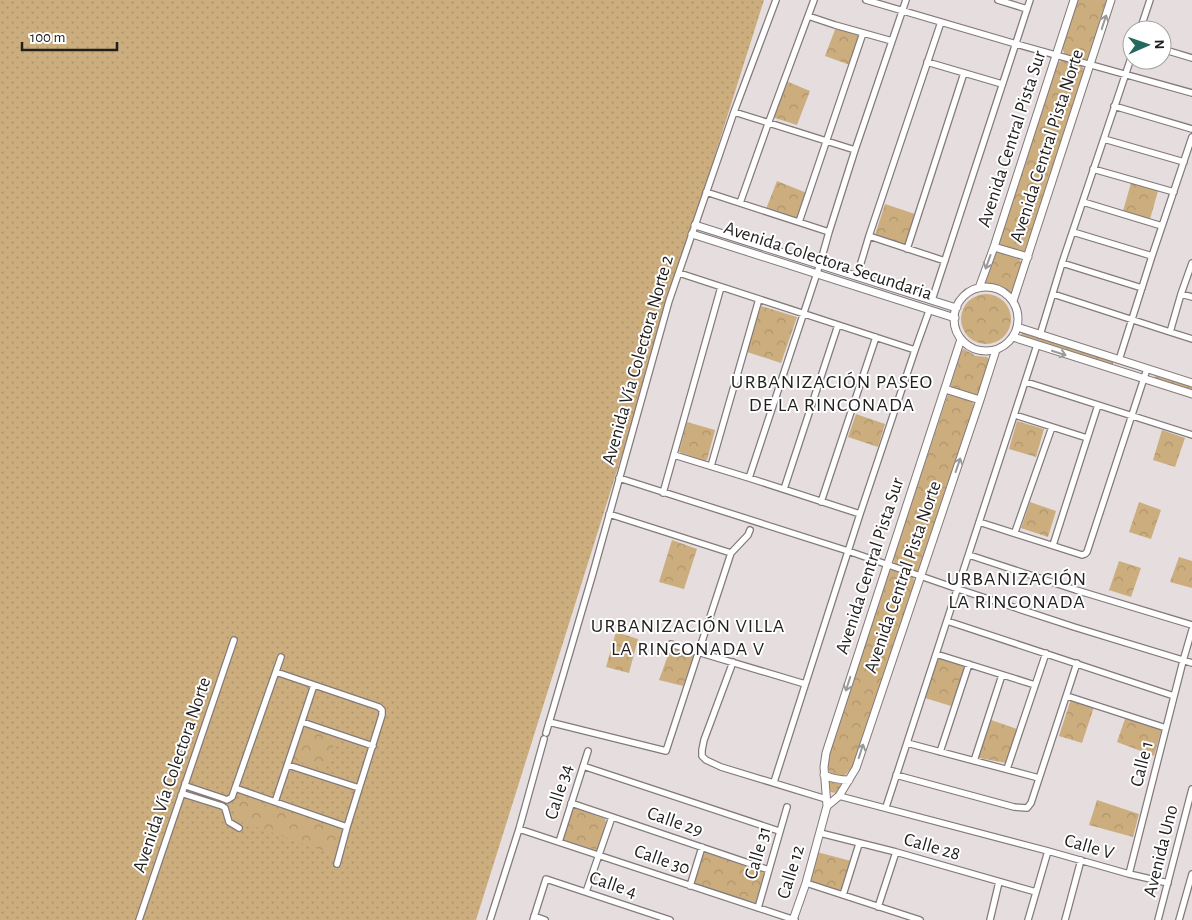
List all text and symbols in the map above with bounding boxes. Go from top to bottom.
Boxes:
one-way arrow [1100,14,1110,30]
scale bar [22,20,118,52]
north arrow [1122,20,1172,70]
text: 100 m [30,30,65,45]
text: N [1152,39,1166,50]
street label: Avenida Central Pista Norte [1007,47,1087,245]
street label: Avenida Central Pista Sur [975,49,1049,229]
street label: Avenida Colectora Secundaria [722,218,935,304]
street label: Avenida Vía Colectora Norte 2 [599,253,677,467]
one-way arrow [983,254,992,270]
one-way arrow [1051,348,1067,358]
district label: URBANIZACIÓN PASEO DE LA RINCONADA [731,371,933,415]
one-way arrow [954,457,963,473]
street label: Avenida Central Pista Sur [833,476,907,656]
street label: Avenida Central Pista Norte [861,478,945,676]
district label: URBANIZACIÓN LA RINCONADA [947,568,1087,612]
district label: URBANIZACIÓN VILLA LA RINCONADA V [591,615,785,659]
street label: Avenida Vía Colectora Norte [130,675,214,875]
one-way arrow [843,676,853,692]
street label: Calle 1 [1127,739,1157,789]
one-way arrow [857,744,867,760]
street label: Calle 34 [542,762,576,822]
street label: Avenida Uno [1140,803,1182,899]
street label: Calle 29 [645,804,705,840]
street label: Calle 31 [741,824,775,882]
street label: Calle 28 [902,830,962,864]
street label: Calle V [1062,831,1116,863]
street label: Calle 30 [632,842,692,878]
street label: Calle 12 [774,843,808,901]
street label: Calle 4 [587,868,639,902]

